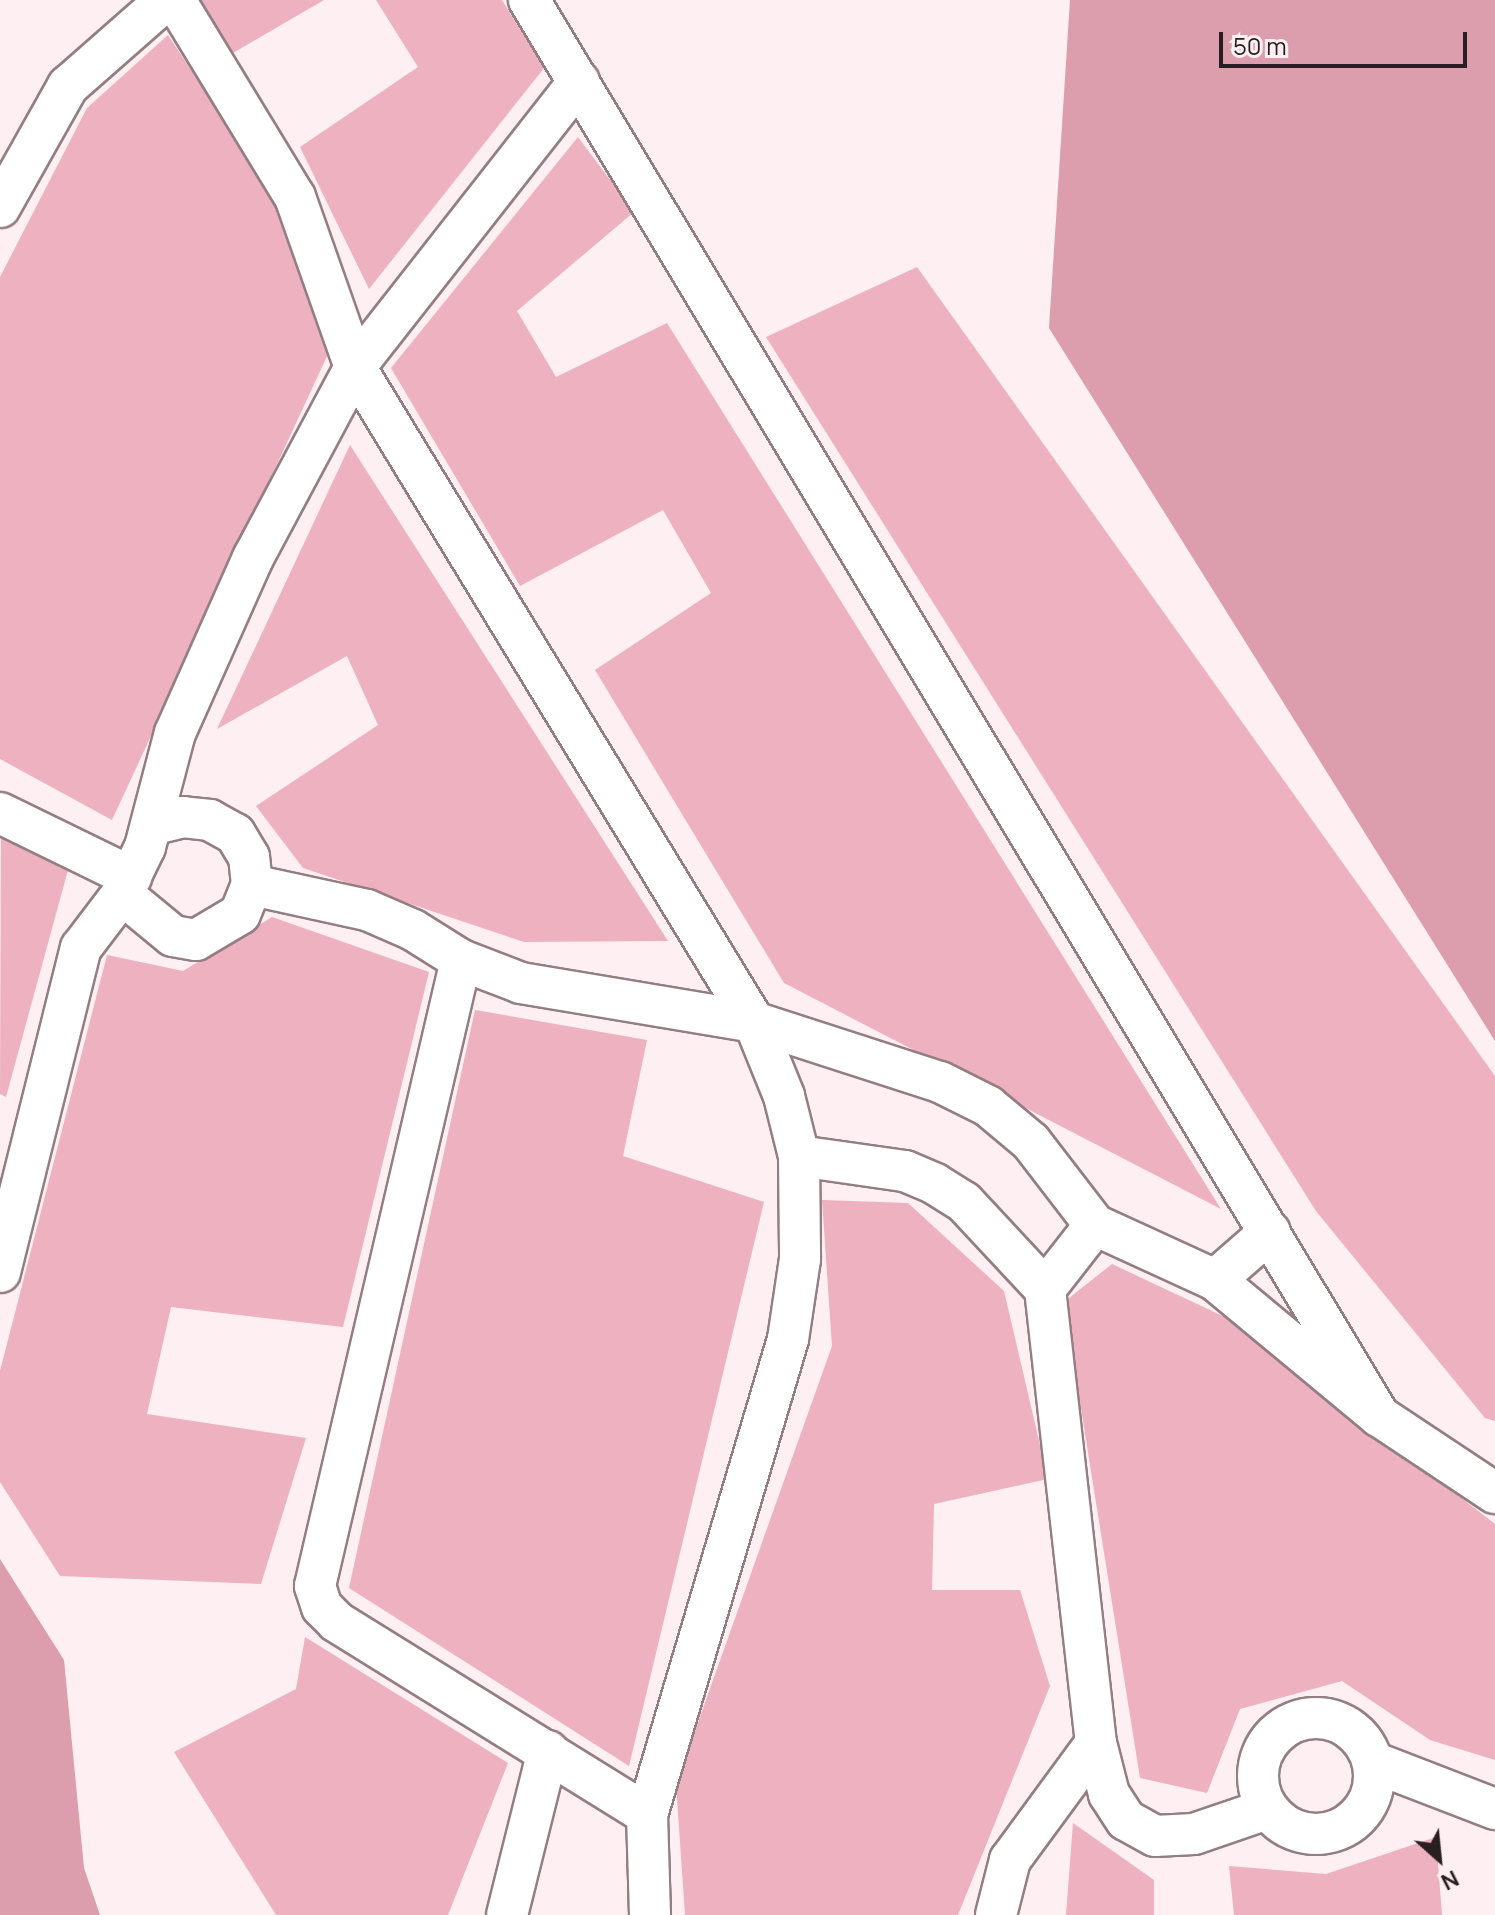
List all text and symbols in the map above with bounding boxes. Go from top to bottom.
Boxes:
scale bar [1223,16,1471,66]
text: 50 m [1233,29,1287,62]
north arrow [1399,1819,1479,1899]
text: N [1436,1863,1464,1897]

